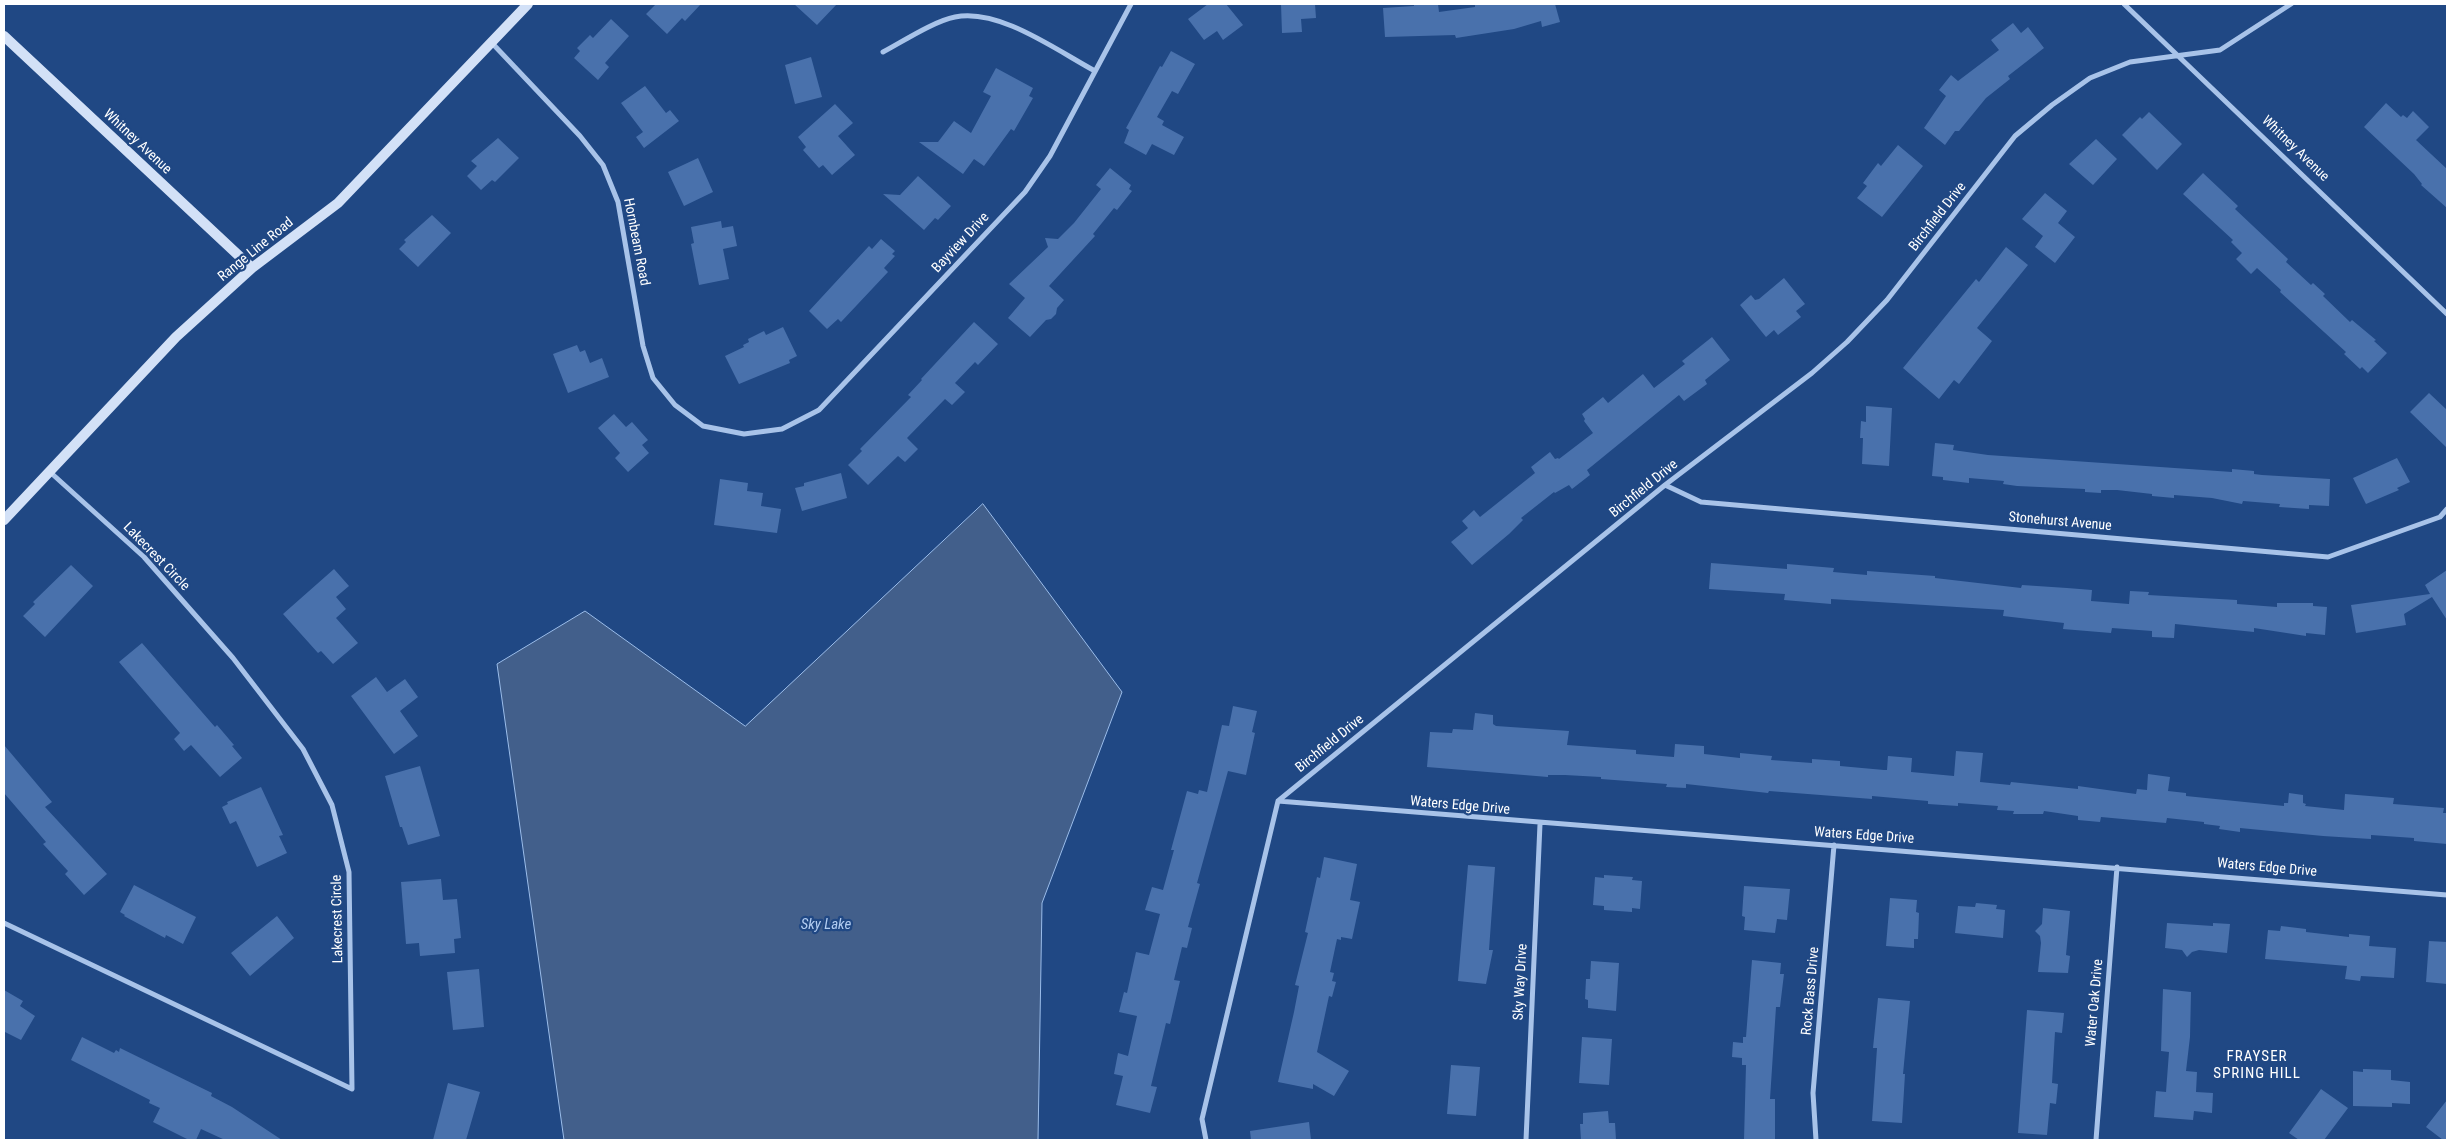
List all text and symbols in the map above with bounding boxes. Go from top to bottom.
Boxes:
street label: Whitney Avenue [99,106,175,178]
street label: Whitney Avenue [2258,113,2332,185]
street label: Birchfield Drive [1906,179,1970,255]
street label: Hornbeam Road [619,197,653,287]
street label: Bayview Drive [929,209,993,277]
street label: Range Line Road [215,214,297,286]
street label: Birchfield Drive [1606,456,1682,522]
street label: Stonehurst Avenue [2008,509,2112,535]
street label: Lakecrest Circle [119,519,193,595]
street label: Birchfield Drive [1292,711,1368,777]
street label: Waters Edge Drive [1409,793,1511,819]
street label: Waters Edge Drive [1813,824,1915,848]
street label: Waters Edge Drive [2216,855,2318,881]
street label: Lakecrest Circle [329,875,347,963]
water label: Sky Lake [801,916,851,934]
street label: Sky Way Drive [1511,943,1531,1021]
street label: Rock Bass Drive [1799,946,1823,1036]
street label: Water Oak Drive [2083,958,2107,1048]
district label: FRAYSER SPRING HILL [2212,1048,2302,1083]

